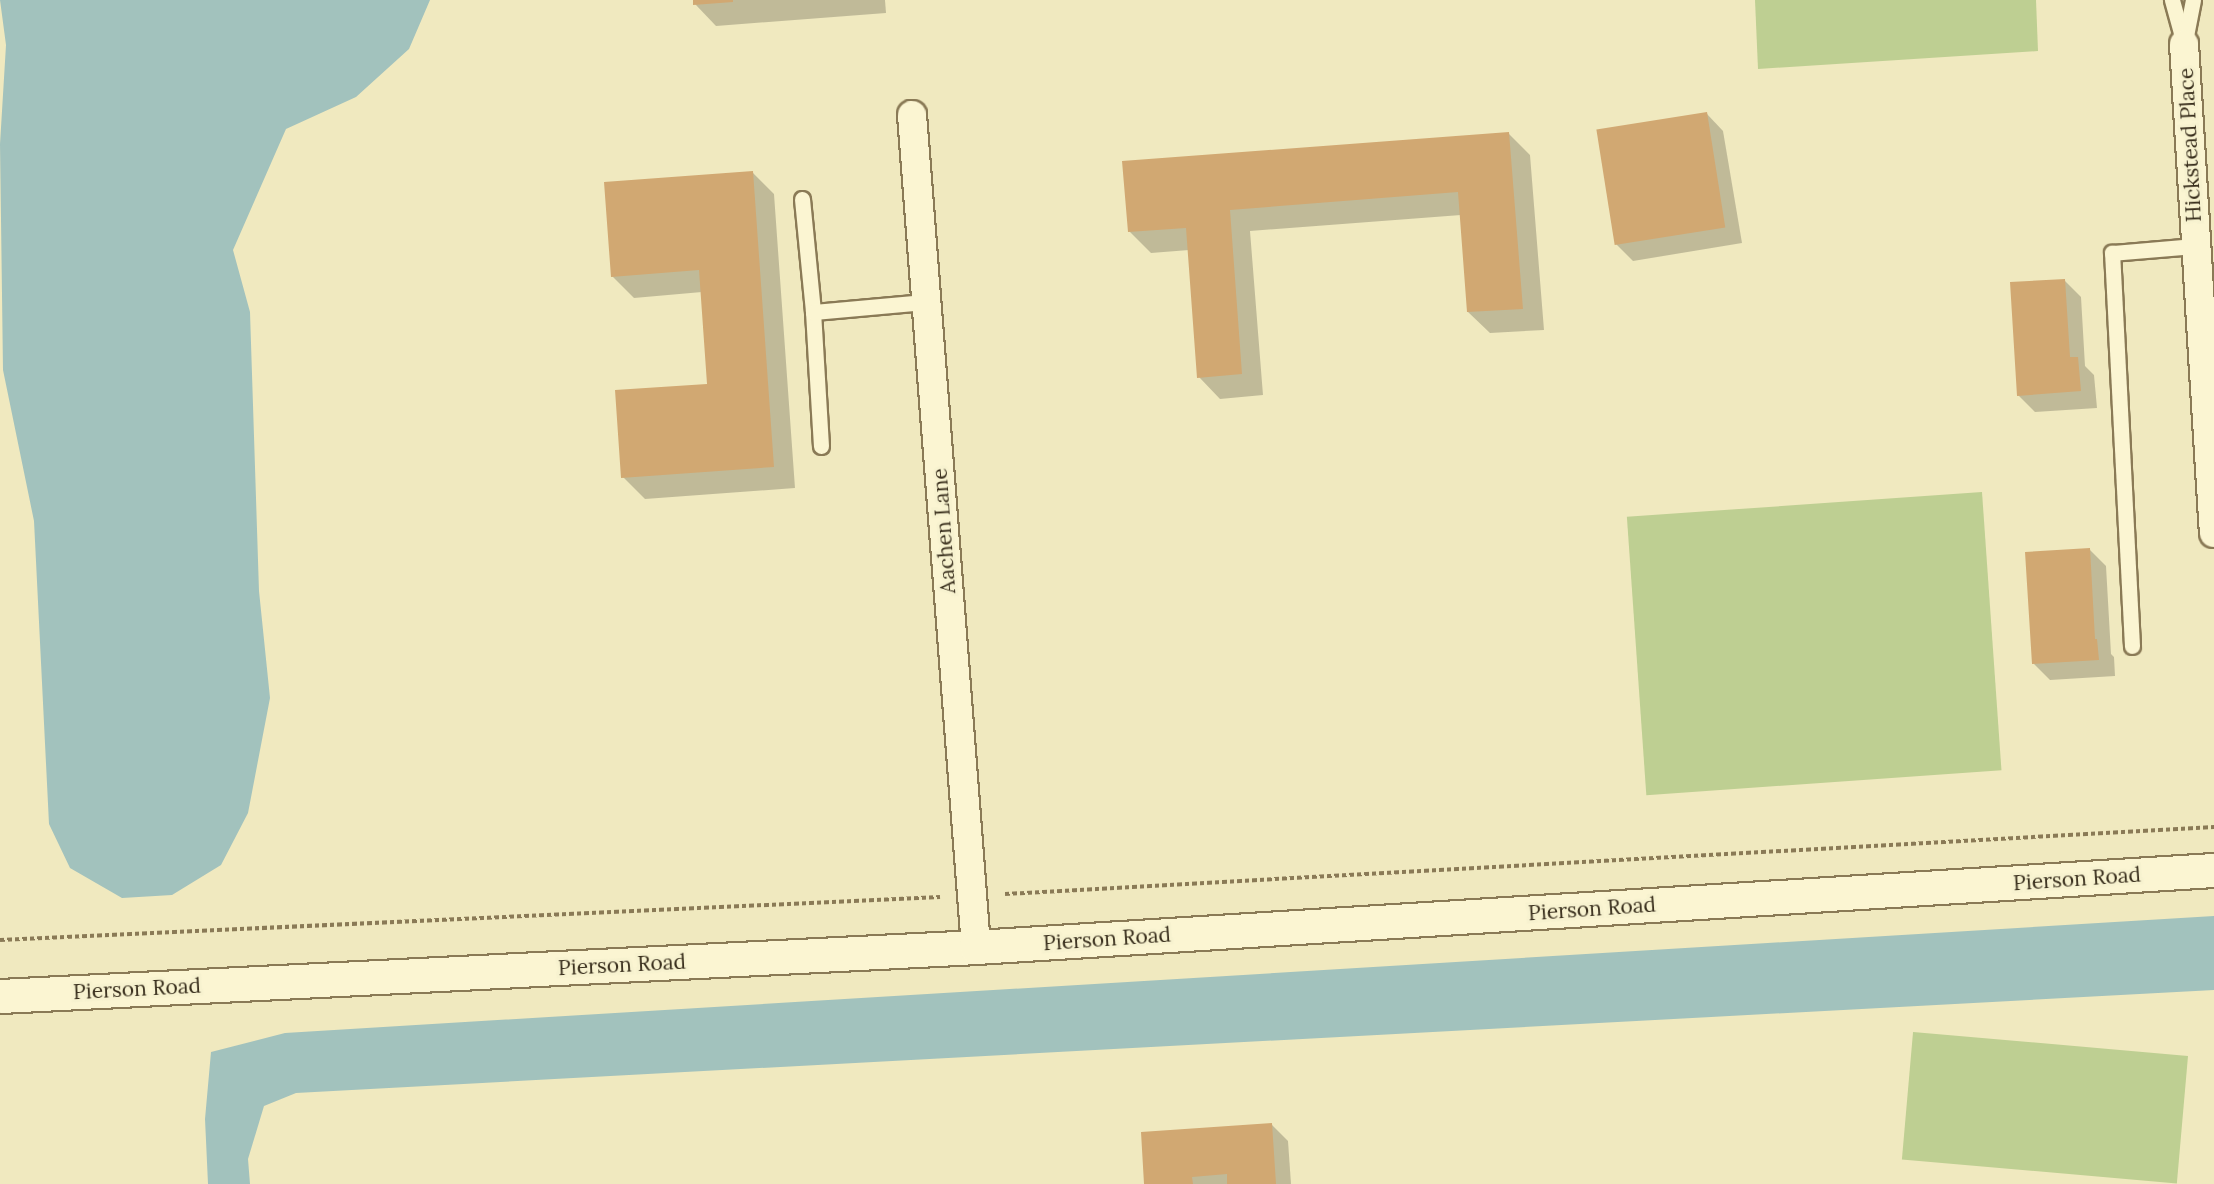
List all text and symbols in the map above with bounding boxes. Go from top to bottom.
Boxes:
street label: Hickstead Place [2173,67,2207,223]
street label: Aachen Lane [927,468,961,594]
street label: Pierson Road [2012,862,2142,896]
street label: Pierson Road [1527,892,1657,926]
street label: Pierson Road [1042,922,1172,956]
street label: Pierson Road [557,949,687,981]
street label: Pierson Road [72,973,202,1005]

